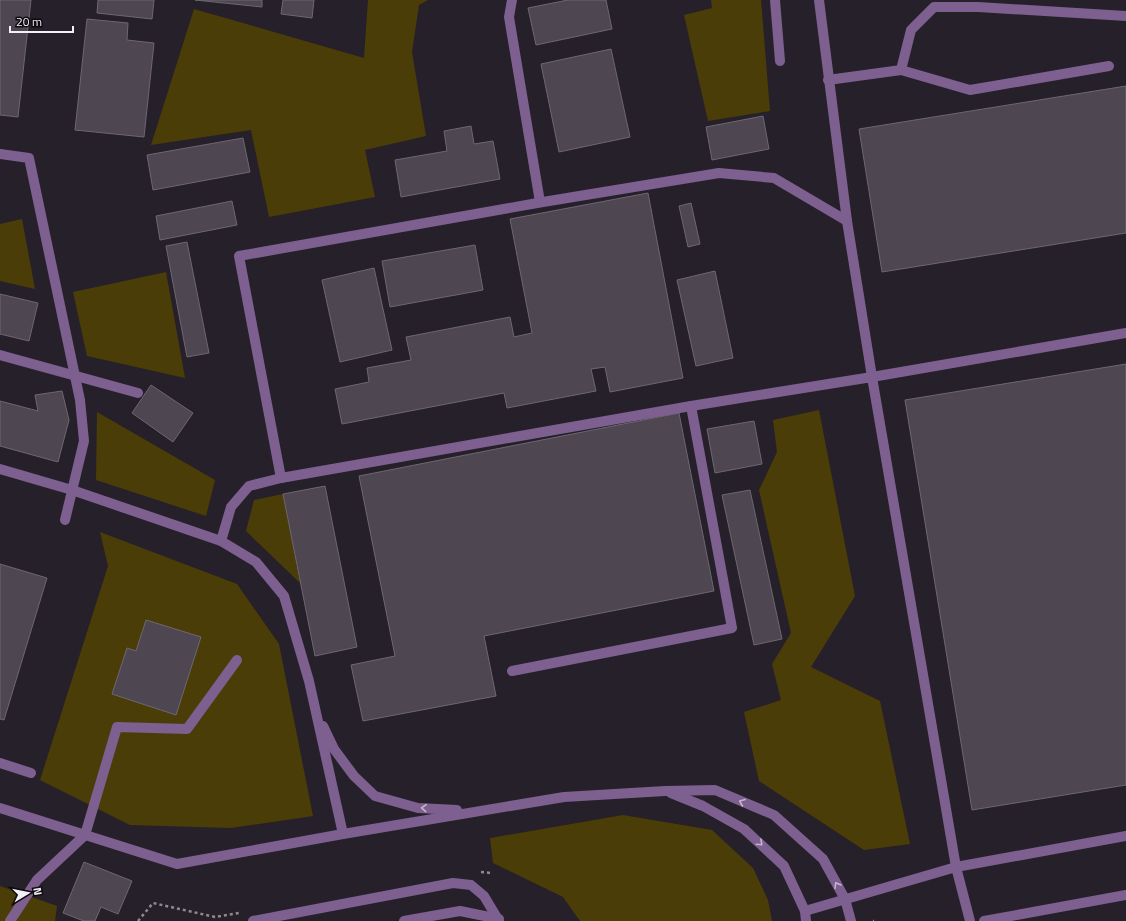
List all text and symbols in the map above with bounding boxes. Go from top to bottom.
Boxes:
scale bar [10,8,73,34]
text: 20 m [16,12,42,31]
one-way arrow [738,798,745,806]
one-way arrow [421,804,427,813]
one-way arrow [755,839,763,846]
north arrow [8,873,48,913]
one-way arrow [835,882,842,889]
text: N [29,886,46,896]

